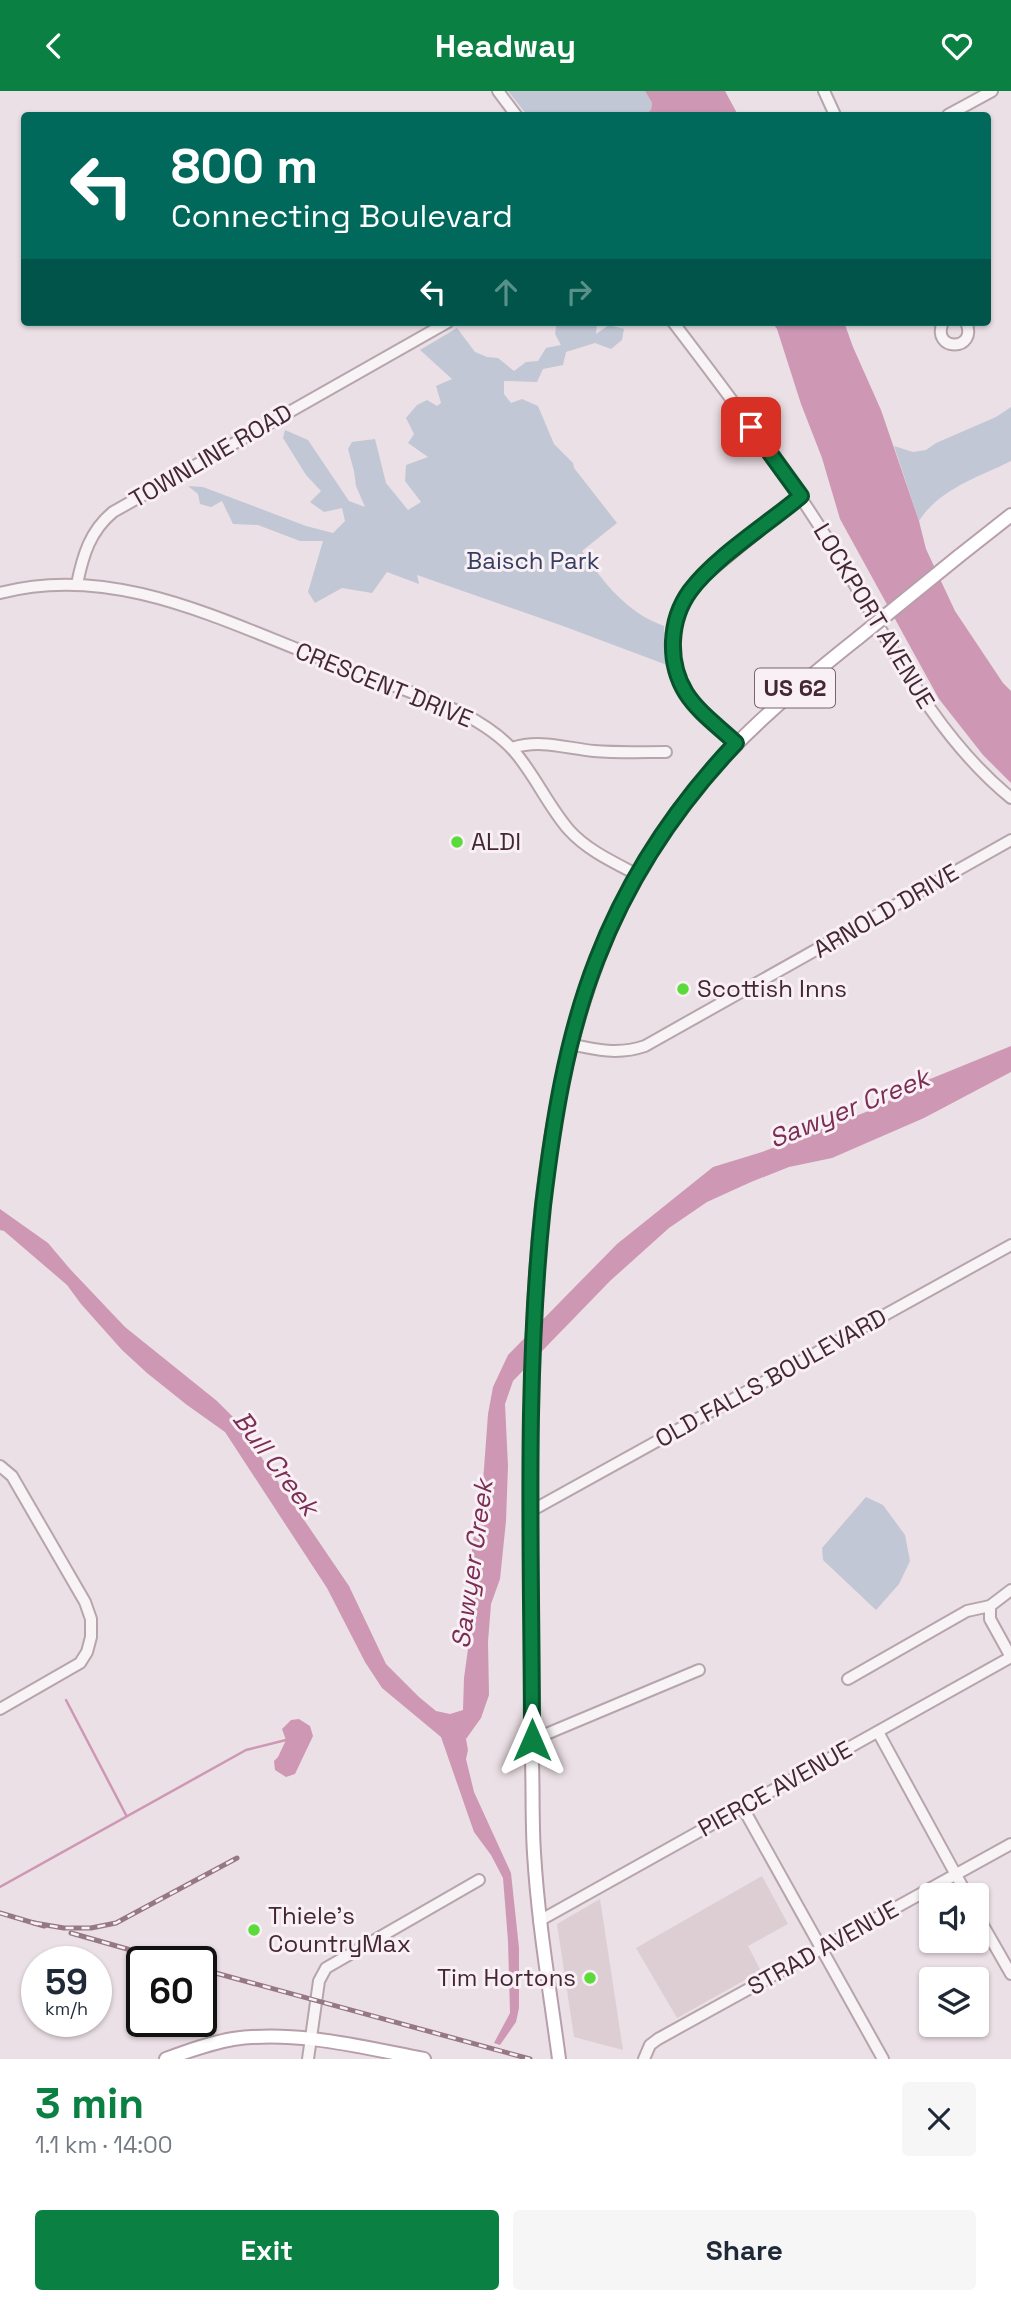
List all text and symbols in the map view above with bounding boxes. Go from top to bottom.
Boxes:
text: Headway [435,26,576,66]
icon: back [35,27,73,65]
icon: heart [938,27,976,65]
text: 800 m [171,135,318,197]
icon: left [56,140,147,231]
text: Connecting Boulevard [171,196,513,236]
icon: left [414,273,452,311]
icon: ahead [487,273,525,311]
icon: right [560,273,598,311]
street label: TOWNLINE ROAD [124,396,298,515]
pin [721,397,781,457]
icon: arrive [732,408,770,446]
street label: LOCKPORT AVENUE [807,517,942,714]
park label: Baisch Park [466,545,600,576]
street label: CRESCENT DRIVE [291,635,477,734]
road number: US 62 [755,669,835,708]
place label: ALDI [471,826,521,857]
marker: ALDI [449,834,465,850]
street label: ARNOLD DRIVE [808,856,964,965]
place label: Scottish Inns [697,973,847,1004]
marker: Scottish Inns [675,981,691,997]
water label: Sawyer Creek [764,1059,937,1156]
street label: OLD FALLS BOULEVARD [650,1301,892,1454]
water label: Bull Creek [225,1404,328,1525]
water label: Sawyer Creek [443,1474,501,1651]
position arrow [495,1703,569,1777]
street label: PIERCE AVENUE [692,1733,857,1844]
map controls [919,1883,989,2037]
button: sound [919,1883,989,1953]
street label: STRAD AVENUE [742,1893,904,2002]
place label: Thiele's CountryMax [268,1900,411,1959]
marker: Thiele's CountryMax [246,1922,262,1938]
speed limit sign: 60 [126,1946,217,2037]
text: 59 [45,1960,88,2004]
place label: Tim Hortons [437,1962,576,1993]
button: layers [919,1967,989,2037]
marker: Tim Hortons [582,1970,598,1986]
text: km/h [45,1997,88,2020]
text: 3 min [35,2077,144,2130]
button: close [902,2082,976,2156]
text: 1.1 km · 14:00 [35,2130,173,2160]
button: Exit [35,2210,499,2290]
button: Share [513,2210,976,2290]

